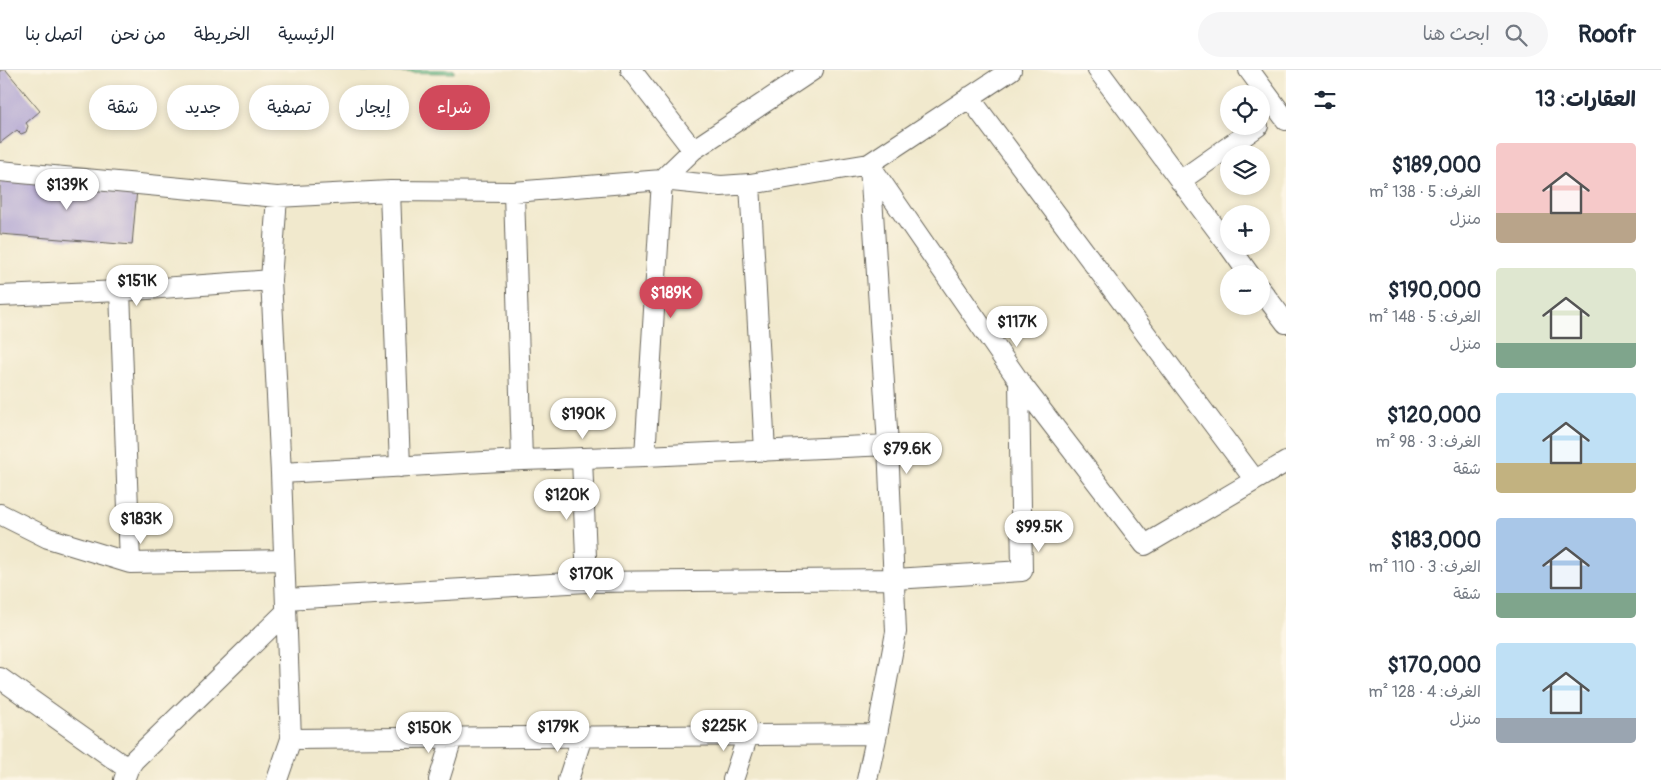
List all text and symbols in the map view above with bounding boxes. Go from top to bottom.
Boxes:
search box [1198,12,1548,57]
text: Roofr [1578,20,1636,49]
icon: search [1502,21,1530,49]
text: ابحث هنا [1422,22,1490,46]
text: اتصل بنا [25,23,83,46]
text: من نحن [111,23,166,46]
text: الخريطة [194,23,250,46]
text: الرئيسية [278,23,335,46]
chip: شقة [89,85,157,130]
chip: جديد [167,85,239,130]
chip: تصفية [249,85,329,130]
chip: إيجار [339,85,409,130]
chip: شراء [419,85,490,130]
map controls [1220,85,1270,315]
button: locate [1220,85,1270,135]
icon: filters [1311,86,1339,114]
text: العقارات: 13 [1536,86,1636,113]
button: layers [1220,145,1270,195]
text: $189,000 [1392,152,1481,179]
icon: home [1536,163,1596,223]
pin: $139K [32,168,102,211]
text: $139K [46,175,88,195]
text: الغرف: 5 · 138 m² [1369,182,1481,202]
button: + [1220,205,1270,255]
text: منزل [1449,209,1481,229]
pin: $151K [102,264,172,307]
button: − [1220,265,1270,315]
text: $151K [117,271,157,291]
pin: $189K [636,276,706,319]
text: $190,000 [1388,277,1481,304]
text: $189K [651,283,691,303]
icon: home [1536,288,1596,348]
pin: $117K [982,306,1052,348]
text: الغرف: 5 · 148 m² [1369,307,1481,327]
text: $117K [997,312,1037,332]
text: منزل [1449,334,1481,354]
pin: $190K [548,398,618,440]
text: $120,000 [1387,402,1481,429]
text: $190K [561,404,605,424]
icon: home [1536,413,1596,473]
pin: $79.6K [866,432,948,475]
text: الغرف: 3 · 98 m² [1376,432,1481,452]
text: $79.6K [883,439,931,459]
text: شقة [1453,459,1481,479]
pin: $120K [532,478,602,521]
text: $120K [545,485,589,505]
pin: $183K [106,502,176,545]
text: $183K [120,509,162,529]
pin: $99.5K [998,510,1080,553]
text: $99.5K [1016,517,1062,537]
text: $183,000 [1391,527,1481,554]
icon: home [1536,538,1596,598]
text: الغرف: 3 · 110 m² [1369,557,1481,577]
pin: $170K [556,558,626,600]
text: $170K [569,564,613,584]
text: شقة [1453,584,1481,604]
text: $170,000 [1388,652,1481,679]
icon: home [1536,663,1596,723]
text: الغرف: 4 · 128 m² [1369,682,1481,702]
text: منزل [1449,709,1481,729]
pin: $179K [523,710,593,753]
pin: $225K [689,710,759,752]
pin: $150K [394,712,464,754]
text: $225K [702,716,746,736]
text: $179K [537,717,579,737]
text: $150K [407,718,451,738]

